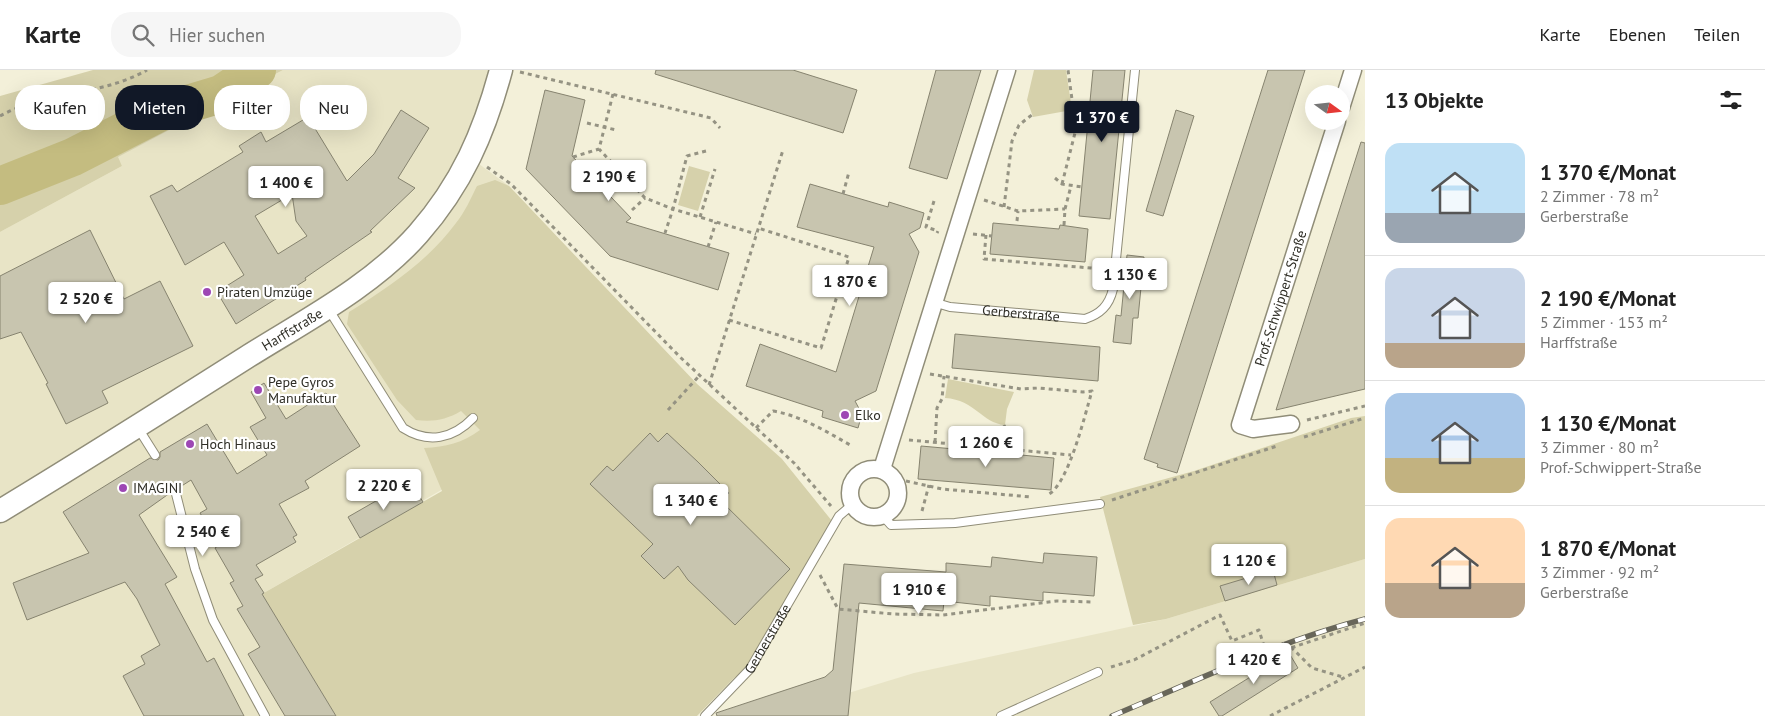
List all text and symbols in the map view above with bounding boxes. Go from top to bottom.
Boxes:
search box [111,12,461,57]
text: Karte [25,19,81,50]
icon: search [129,21,157,49]
text: Hier suchen [169,23,265,47]
text: Karte [1540,23,1581,46]
text: Ebenen [1609,23,1666,46]
text: Teilen [1694,23,1740,46]
chip: Kaufen [15,85,105,130]
chip: Mieten [115,85,204,130]
chip: Filter [214,85,290,130]
chip: Neu [300,85,367,130]
north arrow [1305,85,1350,130]
map controls [1305,85,1350,130]
icon: filters [1717,86,1745,114]
text: 13 Objekte [1385,87,1484,114]
pin: 1 370 € [1056,100,1148,143]
text: 1 370 € [1075,107,1129,127]
text: 1 370 €/Monat [1540,159,1676,186]
pin: 2 190 € [563,160,655,202]
icon: home [1425,163,1485,223]
pin: 1 400 € [240,166,332,208]
text: 2 190 € [582,166,636,186]
text: 1 400 € [259,172,313,192]
text: 2 Zimmer · 78 m² [1540,186,1659,206]
text: Gerberstraße [1540,206,1629,226]
street label: Prof.-Schwippert-Straße [1250,228,1311,368]
pin: 1 130 € [1084,258,1176,300]
pin: 1 870 € [804,264,896,307]
text: 1 130 € [1103,264,1157,284]
text: 1 870 € [823,271,877,291]
pin: 2 520 € [40,282,132,324]
place label: Piraten Umzüge [217,283,312,301]
text: 2 190 €/Monat [1540,285,1676,312]
marker: Piraten Umzüge [201,286,213,298]
text: 2 520 € [59,288,113,308]
icon: home [1425,288,1485,348]
street label: Gerberstraße [981,301,1061,326]
street label: Harffstraße [258,304,326,355]
text: 5 Zimmer · 153 m² [1540,312,1668,332]
text: Harffstraße [1540,332,1617,352]
place label: Pepe Gyros Manufaktur [268,373,337,407]
marker: Pepe Gyros Manufaktur [252,384,264,396]
place label: Elko [855,406,881,424]
marker: Elko [839,409,851,421]
text: 1 130 €/Monat [1540,410,1676,437]
icon: home [1425,413,1485,473]
pin: 1 260 € [940,426,1032,468]
text: 1 260 € [959,432,1013,452]
place label: Hoch Hinaus [200,435,276,453]
text: 3 Zimmer · 80 m² [1540,437,1659,457]
marker: Hoch Hinaus [184,438,196,450]
text: Prof.-Schwippert-Straße [1540,457,1702,477]
pin: 2 220 € [338,468,430,511]
text: 2 220 € [357,475,411,495]
place label: IMAGINI [133,479,182,497]
marker: IMAGINI [117,482,129,494]
pin: 1 340 € [645,484,737,526]
text: 1 340 € [664,490,718,510]
pin: 2 540 € [157,514,249,557]
text: 2 540 € [176,521,230,541]
text: 1 870 €/Monat [1540,535,1676,562]
icon: home [1425,538,1485,598]
pin: 1 120 € [1203,544,1295,586]
text: 1 120 € [1222,550,1276,570]
text: 3 Zimmer · 92 m² [1540,562,1659,582]
pin: 1 910 € [873,572,965,615]
text: 1 910 € [892,579,946,599]
text: Gerberstraße [1540,582,1629,602]
street label: Gerberstraße [740,601,795,677]
pin: 1 420 € [1208,642,1300,685]
text: 1 420 € [1227,649,1281,669]

